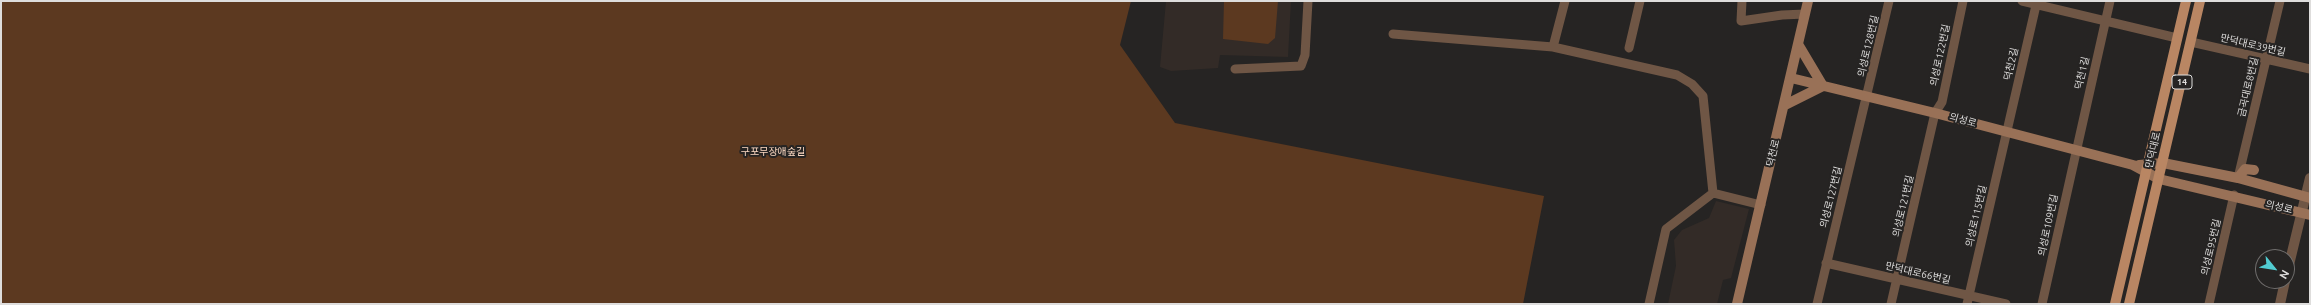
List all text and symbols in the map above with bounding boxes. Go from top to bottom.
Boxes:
street label: 의성로128번길 [1855,14,1881,78]
street label: 의성로122번길 [1928,23,1952,87]
street label: 만덕대로39번길 [2219,32,2287,58]
street label: 덕천2길 [2001,46,2021,82]
street label: 덕천1길 [2072,55,2092,91]
street label: 금곡대로8번길 [2235,56,2261,118]
road number: 14 [2172,75,2192,89]
street label: 의성로 [1948,110,1978,130]
street label: 만덕대로 [2143,131,2163,169]
street label: 덕천로 [1764,138,1782,168]
park label: 구포무장애숲길 [741,146,805,158]
street label: 의성로127번길 [1818,165,1844,229]
street label: 의성로121번길 [1890,174,1916,238]
street label: 의성로115번길 [1963,184,1989,248]
street label: 의성로109번길 [2036,193,2060,257]
street label: 의성로 [2264,198,2294,216]
street label: 의성로95번길 [2199,218,2223,276]
north arrow [2255,249,2295,289]
street label: 만덕대로66번길 [1884,260,1952,286]
text: N [2277,268,2292,281]

